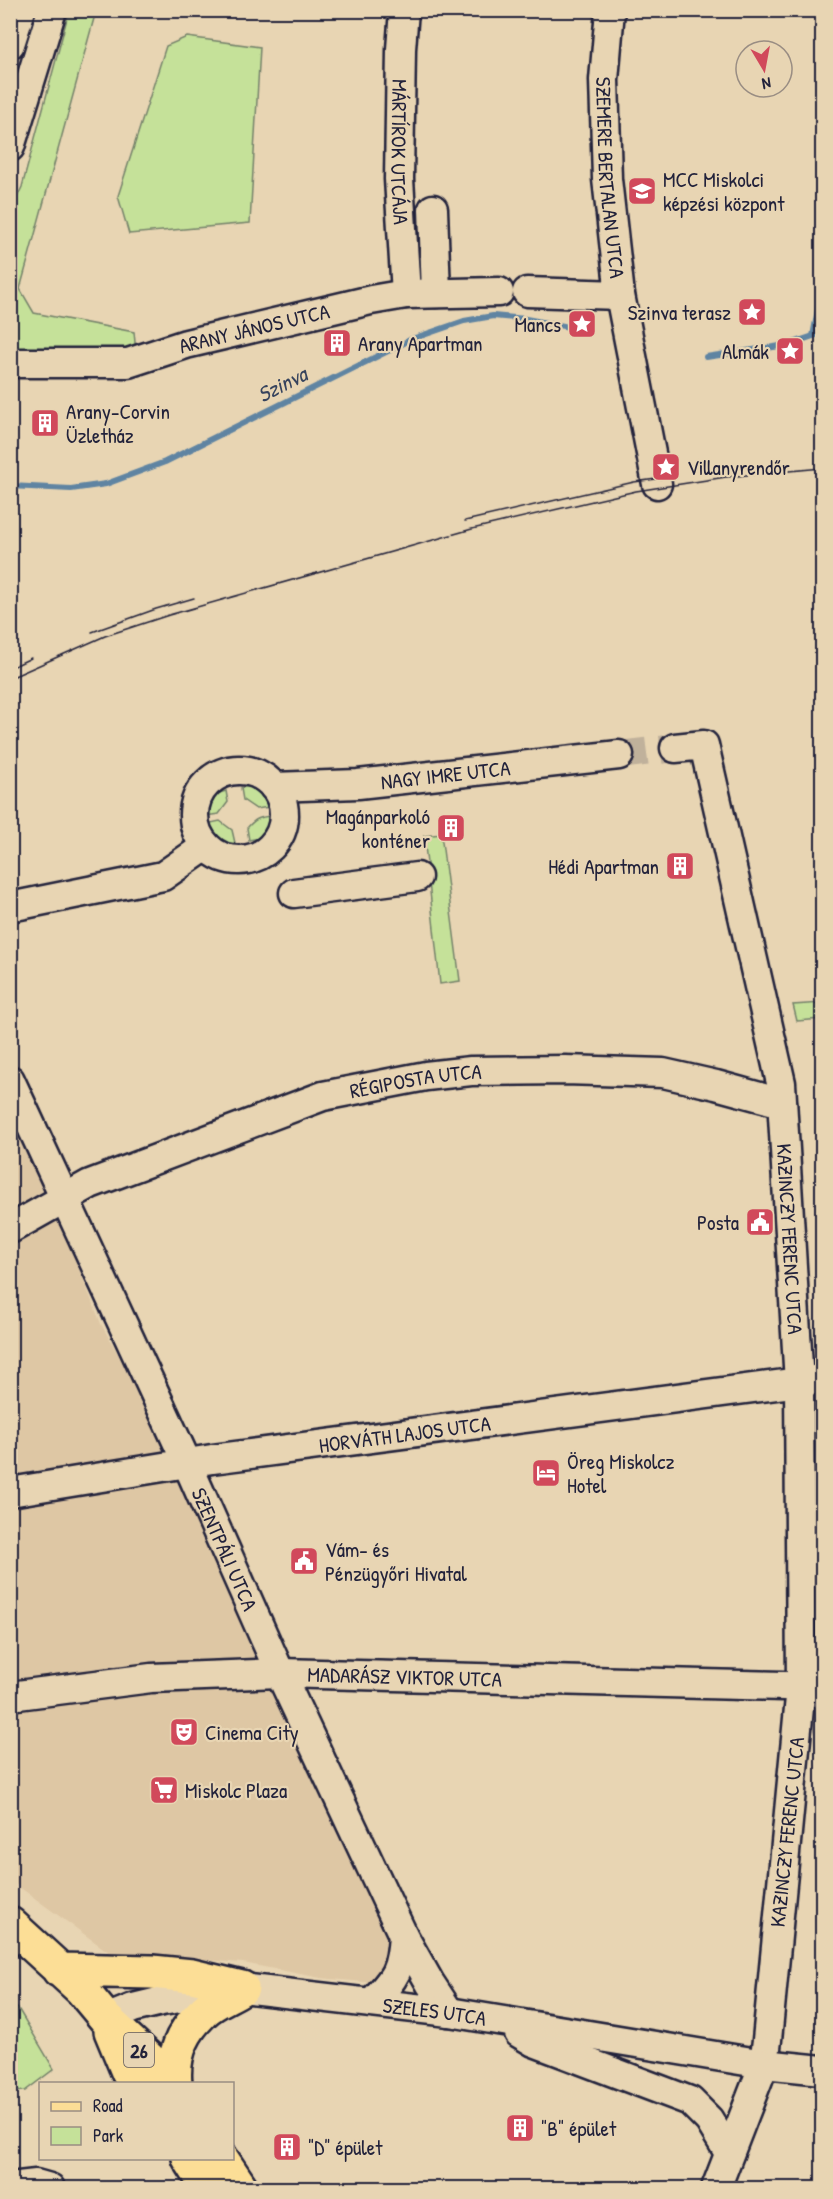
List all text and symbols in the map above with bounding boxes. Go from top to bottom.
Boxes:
north arrow [734,39,794,99]
text: N [760,72,773,95]
street label: SZEMERE BERTALAN UTCA [589,76,633,280]
street label: MÁRTÍROK UTCÁJA [384,79,416,225]
place label: MCC Miskolci képzési központ [663,165,785,218]
school or university icon: MCC Miskolci képzési központ [626,175,658,207]
street label: ARANY JÁNOS UTCA [175,296,332,360]
place icon: Szinva terasz [736,296,768,328]
place label: Szinva terasz [628,298,731,327]
place icon: Mancs [566,308,598,340]
place label: Mancs [515,310,561,339]
building icon: Arany Apartman [321,327,353,359]
place label: Arany Apartman [358,329,483,358]
place icon: Almák [774,335,806,367]
place label: Almák [722,337,769,366]
water label: Szinva [252,358,314,409]
place label: Arany-Corvin Üzletház [66,397,170,450]
building icon: Arany-Corvin Üzletház [29,407,61,439]
place icon: Villanyrendőr [650,451,682,483]
place label: Villanyrendőr [687,453,790,482]
street label: NAGY IMRE UTCA [379,753,512,796]
place label: Magánparkoló konténer [326,802,430,855]
building icon: Magánparkoló konténer [435,812,467,844]
building icon: Hédi Apartman [664,850,696,882]
place label: Hédi Apartman [548,852,659,881]
street label: RÉGIPOSTA UTCA [347,1056,482,1105]
street label: KAZINCZY FERENC UTCA [770,1143,811,1335]
public building icon: Posta [744,1206,776,1238]
place label: Posta [697,1208,739,1237]
street label: HORVÁTH LAJOS UTCA [317,1408,492,1459]
place label: Öreg Miskolcz Hotel [567,1447,674,1500]
hotel icon: Öreg Miskolcz Hotel [530,1457,562,1489]
street label: SZENTPÁLI UTCA [185,1483,265,1615]
place label: Vám- és Pénzügyőri Hivatal [325,1535,467,1588]
public building icon: Vám- és Pénzügyőri Hivatal [288,1545,320,1577]
street label: MADARÁSZ VIKTOR UTCA [307,1659,502,1693]
theatre icon: Cinema City [168,1716,200,1748]
place label: Cinema City [205,1718,299,1747]
street label: KAZINCZY FERENC UTCA [763,1736,811,1928]
supermarket icon: Miskolc Plaza [148,1774,180,1806]
place label: Miskolc Plaza [185,1776,287,1805]
street label: SZELES UTCA [381,1990,489,2032]
road number: 26 [124,2033,154,2067]
legend [39,2082,234,2160]
text: Road [93,2093,123,2118]
building icon: "B" épület [504,2112,536,2144]
place label: "B" épület [541,2114,617,2143]
text: Park [93,2123,124,2148]
building icon: "D" épület [271,2131,303,2163]
place label: "D" épület [308,2133,383,2162]

